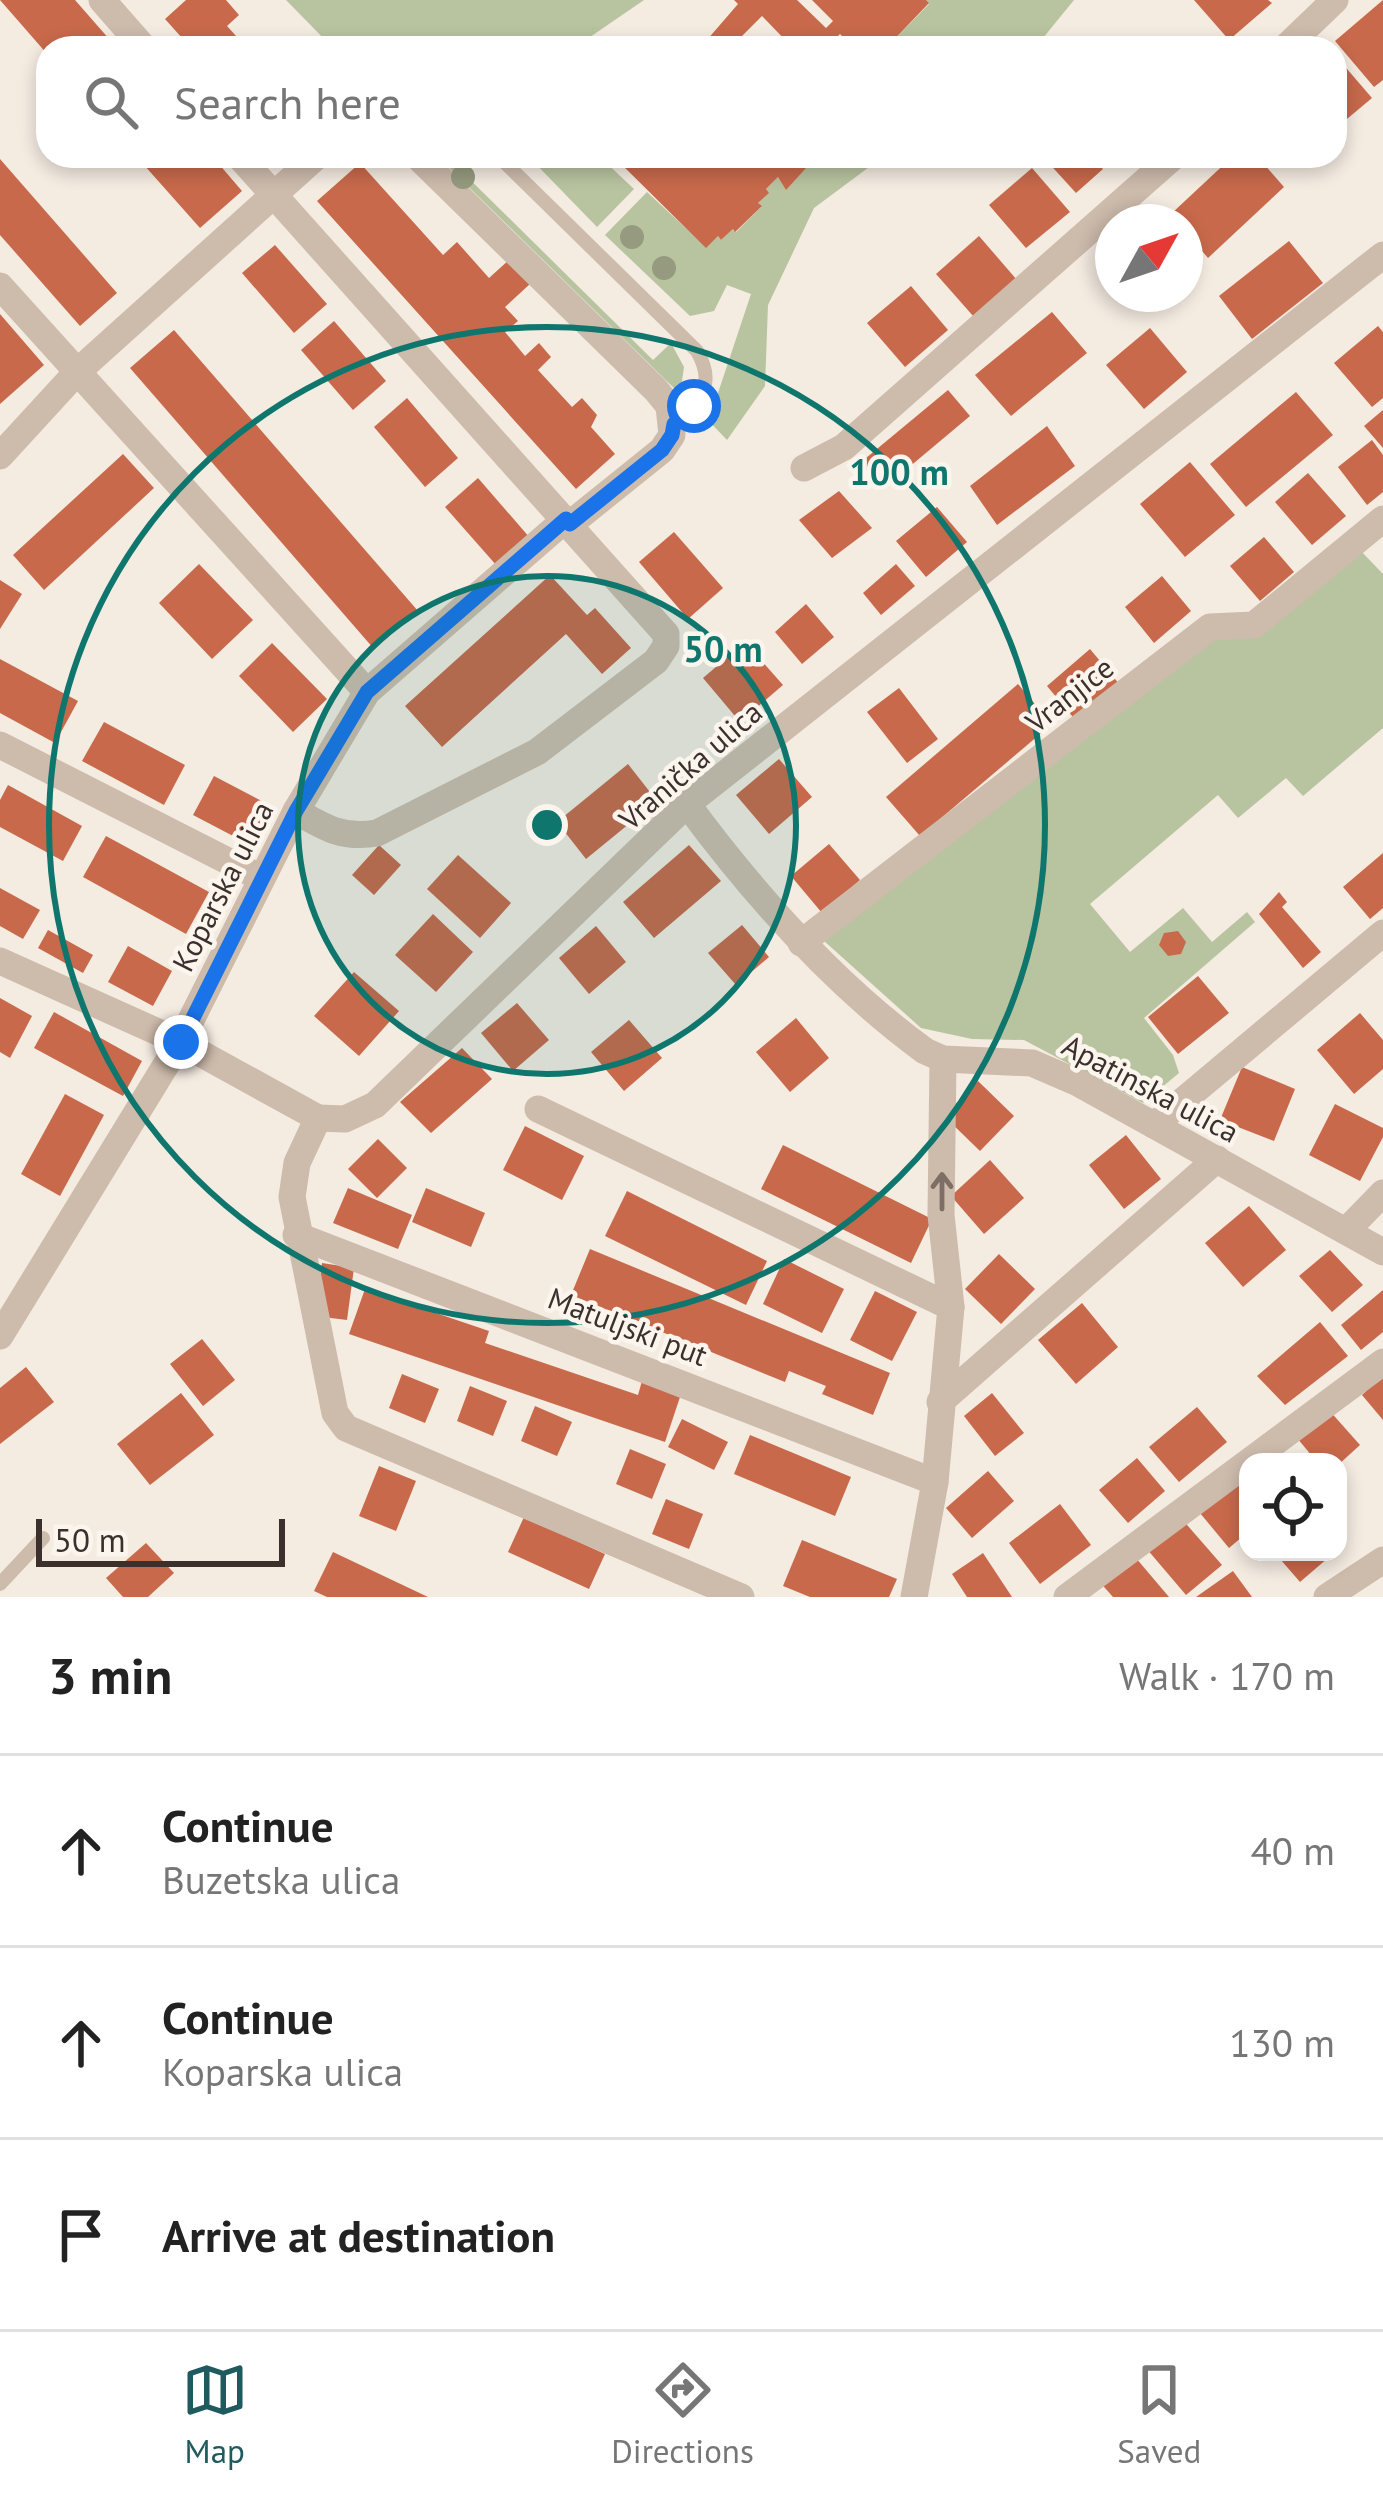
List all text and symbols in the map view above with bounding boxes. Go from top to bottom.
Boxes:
search box [36,36,1347,168]
icon: search [78,69,144,135]
text: Search here [174,73,401,131]
north arrow [1095,204,1203,312]
route start [667,379,721,433]
text: 100 m [849,448,949,495]
text: 50 m [684,625,762,672]
street label: Vranjice [1016,647,1121,741]
street label: Vranička ulica [610,692,770,839]
street label: Koparska ulica [163,794,281,978]
centre of rings [526,804,568,846]
route end [154,1015,208,1069]
street label: Apatinska ulica [1056,1025,1246,1151]
one-way arrow [930,1172,953,1211]
street label: Matuljski put [543,1278,713,1374]
map controls [1239,1453,1347,1561]
button: locate [1239,1453,1347,1561]
scale bar [36,1513,285,1566]
text: 50 m [54,1518,126,1561]
text: 3 min [48,1642,172,1708]
text: Walk · 170 m [1119,1650,1335,1701]
text: Continue [162,1796,334,1854]
icon: ahead [48,1818,114,1884]
text: 40 m [1250,1825,1335,1876]
text: Buzetska ulica [162,1854,400,1905]
text: Continue [162,1988,334,2046]
icon: ahead [48,2010,114,2076]
text: 130 m [1229,2017,1335,2068]
text: Koparska ulica [162,2046,403,2097]
icon: arrive [48,2202,114,2268]
text: Arrive at destination [162,2206,555,2264]
tab: Map [182,2357,248,2472]
tab: Directions [611,2357,754,2472]
tab: Saved [1117,2357,1201,2472]

